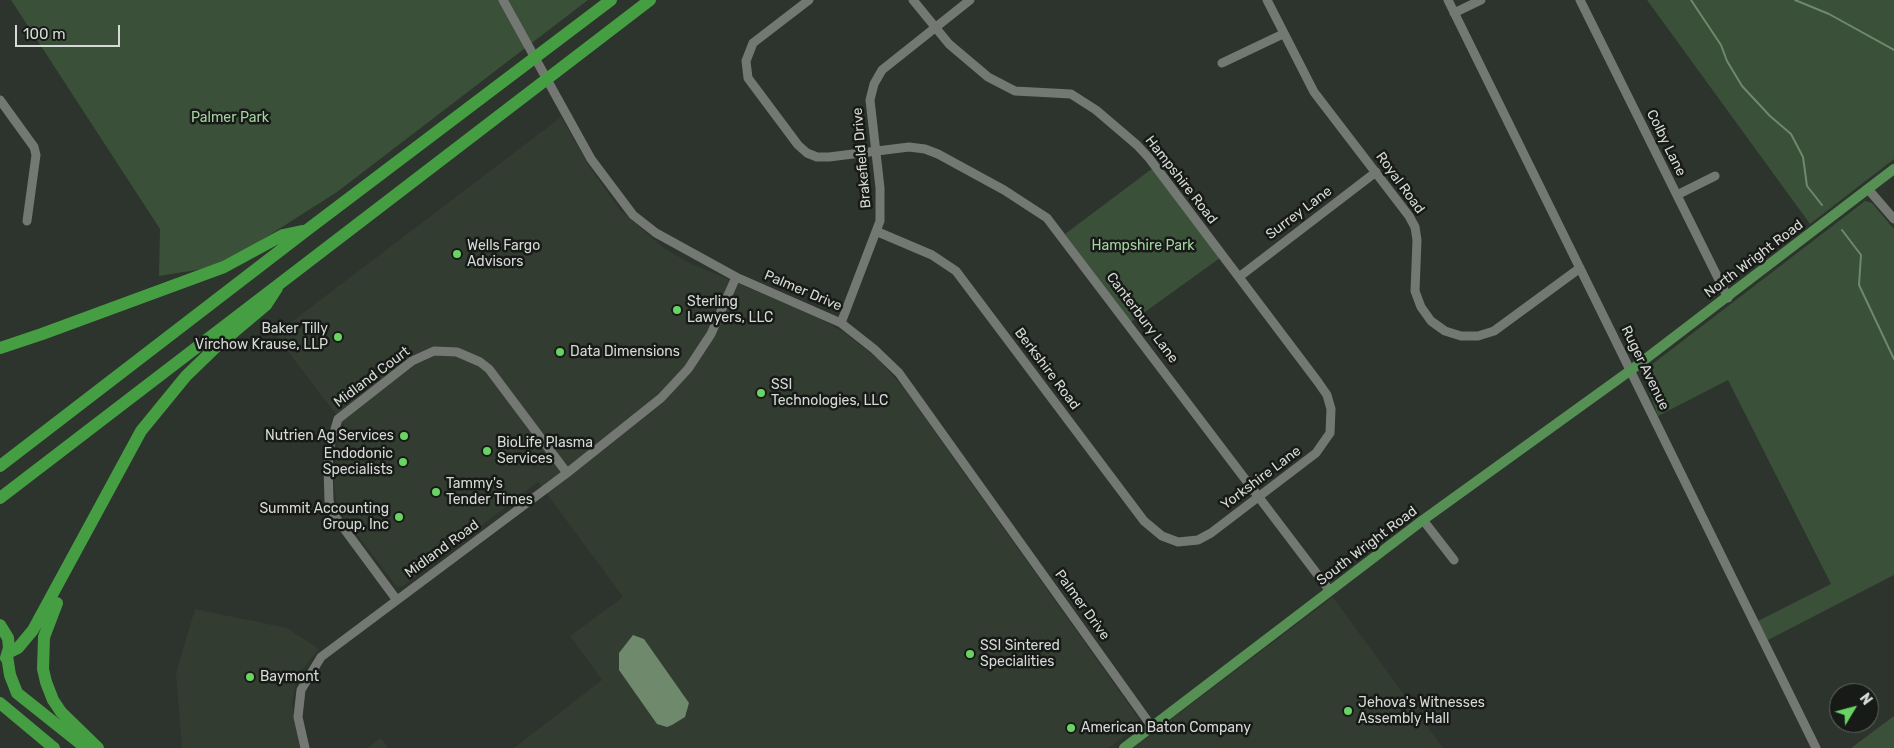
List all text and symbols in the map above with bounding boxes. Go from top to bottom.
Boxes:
scale bar [18,15,122,47]
text: 100 m [23,25,65,43]
street label: Brakefield Drive [849,107,875,209]
street label: Colby Lane [1643,107,1689,179]
park label: Palmer Park [191,110,269,126]
street label: Hampshire Road [1141,133,1221,227]
street label: Royal Road [1372,149,1428,217]
street label: Surrey Lane [1263,183,1335,243]
street label: North Wright Road [1701,216,1807,302]
place label: Wells Fargo Advisors [467,238,540,270]
park label: Hampshire Park [1091,238,1195,254]
marker: Wells Fargo Advisors [451,248,463,260]
street label: Palmer Drive [762,267,844,315]
street label: Canterbury Lane [1102,269,1182,367]
place label: Sterling Lawyers, LLC [687,294,773,326]
marker: Sterling Lawyers, LLC [671,304,683,316]
place label: Baker Tilly Virchow Krause, LLP [195,321,328,354]
street label: Ruger Avenue [1617,323,1673,413]
street label: Berkshire Road [1011,325,1083,413]
marker: Baker Tilly Virchow Krause, LLP [332,331,344,343]
street label: Midland Court [331,343,413,411]
place label: Data Dimensions [570,344,680,360]
marker: Data Dimensions [554,346,566,358]
place label: SSI Technologies, LLC [771,377,888,410]
marker: SSI Technologies, LLC [755,387,767,399]
place label: Nutrien Ag Services [265,428,394,444]
marker: Nutrien Ag Services [398,430,410,442]
place label: BioLife Plasma Services [497,435,593,468]
street label: Yorkshire Lane [1218,442,1304,514]
marker: BioLife Plasma Services [481,445,493,457]
place label: Endodonic Specialists [323,446,393,478]
marker: Endodonic Specialists [397,456,409,468]
place label: Tammy's Tender Times [446,476,533,508]
marker: Tammy's Tender Times [430,486,442,498]
place label: Summit Accounting Group, Inc [259,501,389,534]
street label: South Wright Road [1314,503,1420,589]
marker: Summit Accounting Group, Inc [393,511,405,523]
street label: Midland Road [402,517,482,581]
street label: Palmer Drive [1051,567,1113,643]
place label: SSI Sintered Specialities [980,638,1060,670]
marker: SSI Sintered Specialities [964,648,976,660]
place label: Baymont [260,669,319,685]
marker: Baymont [244,671,256,683]
north arrow [1829,683,1879,733]
text: N [1856,690,1875,708]
place label: Jehova's Witnesses Assembly Hall [1358,695,1485,728]
marker: Jehova's Witnesses Assembly Hall [1342,705,1354,717]
place label: American Baton Company [1081,720,1251,736]
marker: American Baton Company [1065,722,1077,734]

